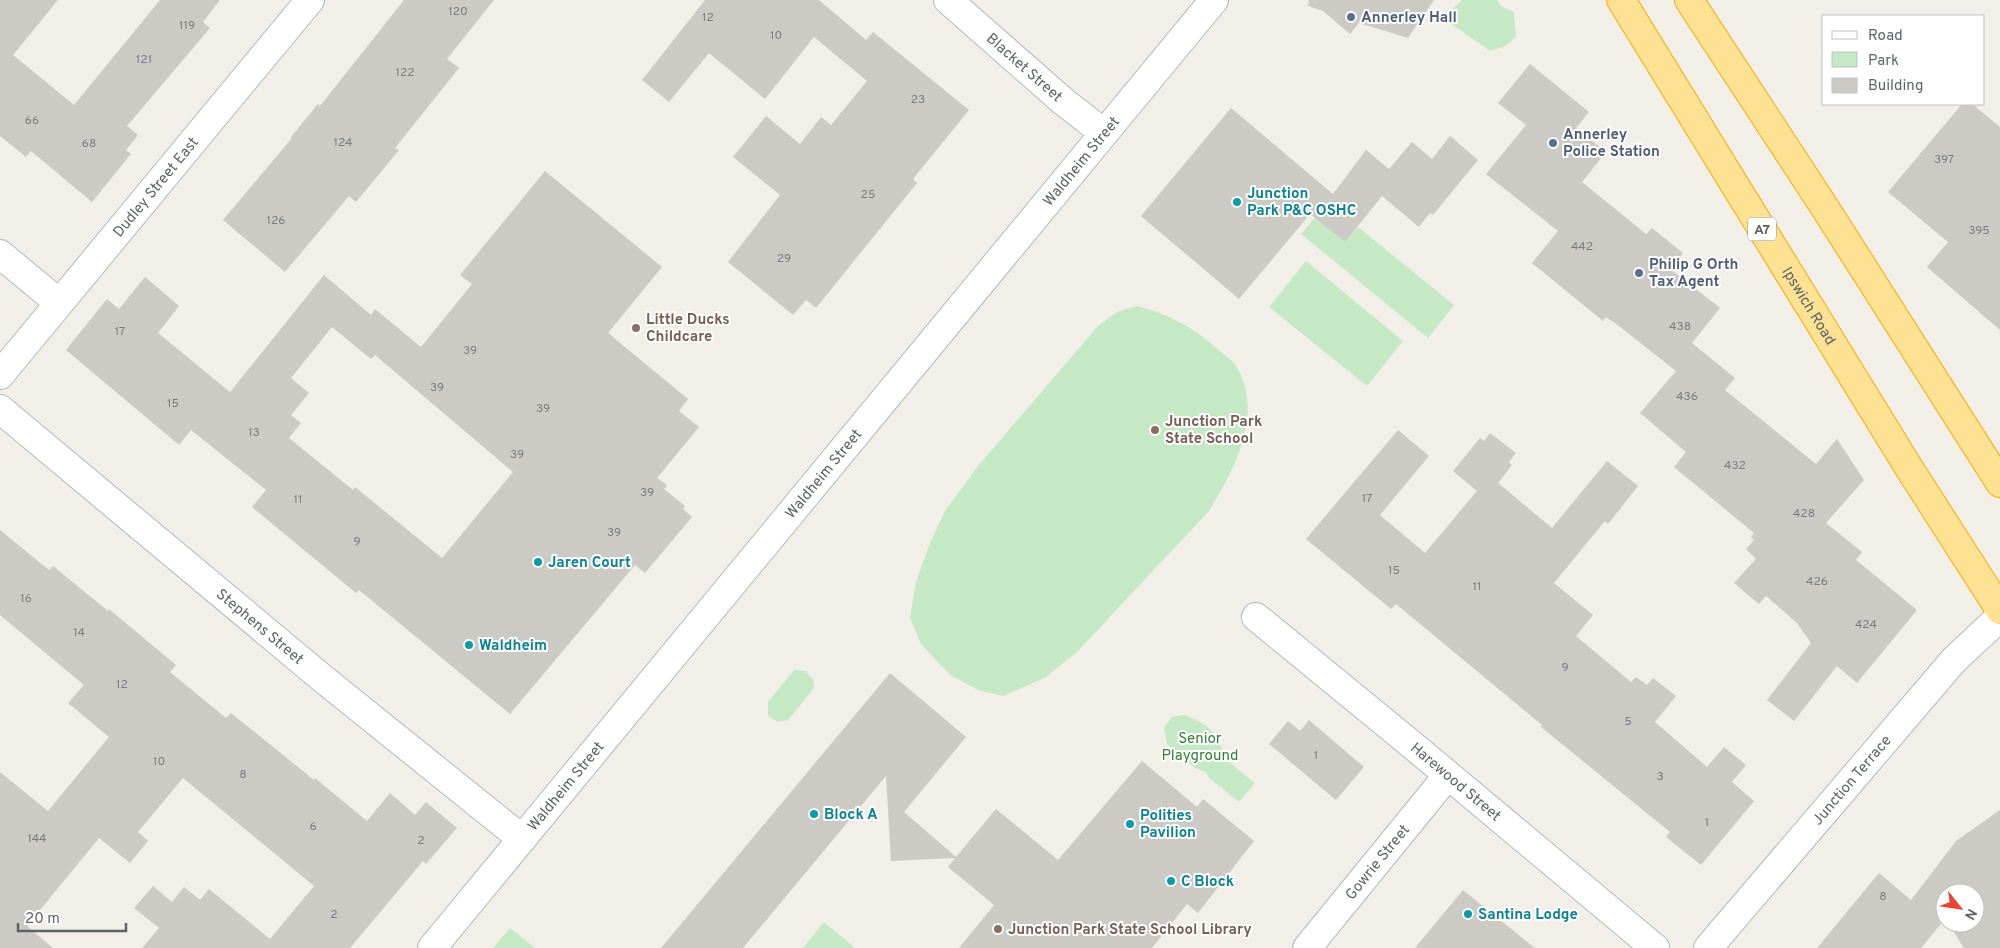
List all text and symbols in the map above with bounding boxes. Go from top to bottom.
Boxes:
house number: 120 [448,4,468,20]
place label: Annerley Hall [1361,9,1457,28]
house number: 12 [702,10,714,26]
marker: Annerley Hall [1345,11,1357,23]
legend [1822,15,1985,105]
house number: 119 [179,18,195,34]
text: Road [1868,27,1903,46]
house number: 10 [770,28,782,44]
street label: Blacket Street [982,30,1066,107]
house number: 121 [136,52,152,68]
text: Park [1868,52,1899,71]
house number: 122 [395,65,415,81]
text: Building [1868,77,1923,96]
house number: 23 [911,92,925,108]
house number: 66 [25,113,39,129]
street label: Waldheim Street [1040,113,1125,211]
place label: Annerley Police Station [1563,126,1660,162]
street label: Dudley Street East [110,134,204,242]
house number: 124 [333,135,353,151]
house number: 68 [82,136,96,152]
marker: Annerley Police Station [1547,137,1559,149]
house number: 397 [1934,152,1954,168]
place label: Junction Park P&C OSHC [1247,185,1356,221]
house number: 25 [861,187,875,203]
marker: Junction Park P&C OSHC [1231,196,1243,208]
house number: 126 [267,213,285,229]
road number: A7 [1748,218,1776,240]
house number: 395 [1968,223,1990,239]
house number: 442 [1571,239,1593,255]
house number: 29 [777,251,791,267]
place label: Philip G Orth Tax Agent [1649,256,1738,292]
street label: Ipswich Road [1777,264,1839,349]
marker: Philip G Orth Tax Agent [1633,267,1645,279]
place label: Little Ducks Childcare [646,311,730,347]
house number: 438 [1669,319,1691,335]
marker: Little Ducks Childcare [630,322,642,334]
house number: 17 [115,324,125,340]
house number: 39 [463,343,477,359]
house number: 39 [430,380,444,396]
house number: 436 [1676,389,1698,405]
house number: 15 [167,396,179,412]
house number: 39 [536,401,550,417]
place label: Junction Park State School [1165,413,1262,449]
marker: Junction Park State School [1149,424,1161,436]
house number: 13 [248,425,260,441]
street label: Waldheim Street [782,426,867,523]
house number: 39 [510,447,524,463]
house number: 432 [1724,458,1746,474]
house number: 39 [640,485,654,501]
house number: 17 [1362,491,1372,507]
house number: 11 [294,492,302,508]
house number: 428 [1793,506,1815,522]
house number: 39 [607,525,621,541]
house number: 9 [353,534,361,550]
place label: Jaren Court [548,554,631,573]
marker: Jaren Court [532,556,544,568]
house number: 15 [1388,563,1400,579]
house number: 426 [1806,574,1828,590]
house number: 11 [1473,579,1481,595]
street label: Stephens Street [212,585,307,670]
house number: 16 [20,591,32,607]
house number: 424 [1855,617,1877,633]
house number: 14 [73,625,85,641]
place label: Waldheim [479,637,547,656]
marker: Waldheim [463,639,475,651]
house number: 9 [1561,660,1569,676]
house number: 12 [116,677,128,693]
house number: 5 [1624,714,1632,730]
park label: Senior Playground [1161,730,1239,766]
street label: Junction Terrace [1809,732,1896,830]
street label: Waldheim Street [524,738,609,836]
street label: Harewood Street [1406,739,1504,826]
house number: 1 [1314,748,1318,764]
house number: 10 [153,754,165,770]
house number: 8 [239,767,247,783]
house number: 3 [1656,769,1664,785]
place label: Block A [824,806,878,825]
place label: Polities Pavilion [1140,807,1196,843]
marker: Block A [808,808,820,820]
house number: 1 [1705,815,1709,831]
marker: Polities Pavilion [1124,818,1136,830]
house number: 6 [309,819,317,835]
street label: Gowrie Street [1342,821,1415,904]
house number: 144 [27,831,47,847]
house number: 2 [417,833,425,849]
place label: C Block [1181,873,1234,892]
marker: C Block [1165,875,1177,887]
north arrow [1935,883,1985,933]
house number: 8 [1879,889,1887,905]
scale bar [18,900,125,932]
text: N [1960,905,1980,922]
place label: Santina Lodge [1478,906,1578,925]
house number: 2 [330,907,338,923]
marker: Santina Lodge [1462,908,1474,920]
text: 20 m [25,910,60,929]
place label: Junction Park State School Library [1008,921,1252,940]
marker: Junction Park State School Library [992,923,1004,935]

